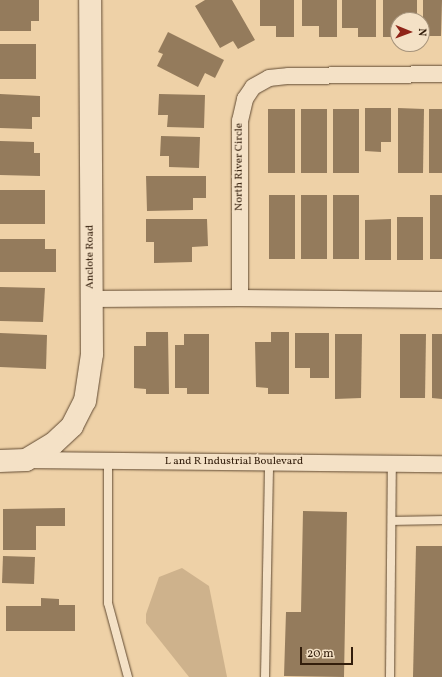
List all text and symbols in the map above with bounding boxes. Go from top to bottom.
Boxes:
north arrow [390,12,430,52]
text: N [414,28,429,36]
street label: North River Circle [233,123,247,211]
street label: Anclote Road [84,225,98,289]
street label: L and R Industrial Boulevard [165,455,303,469]
scale bar [302,639,355,665]
text: 20 m [307,646,334,662]

